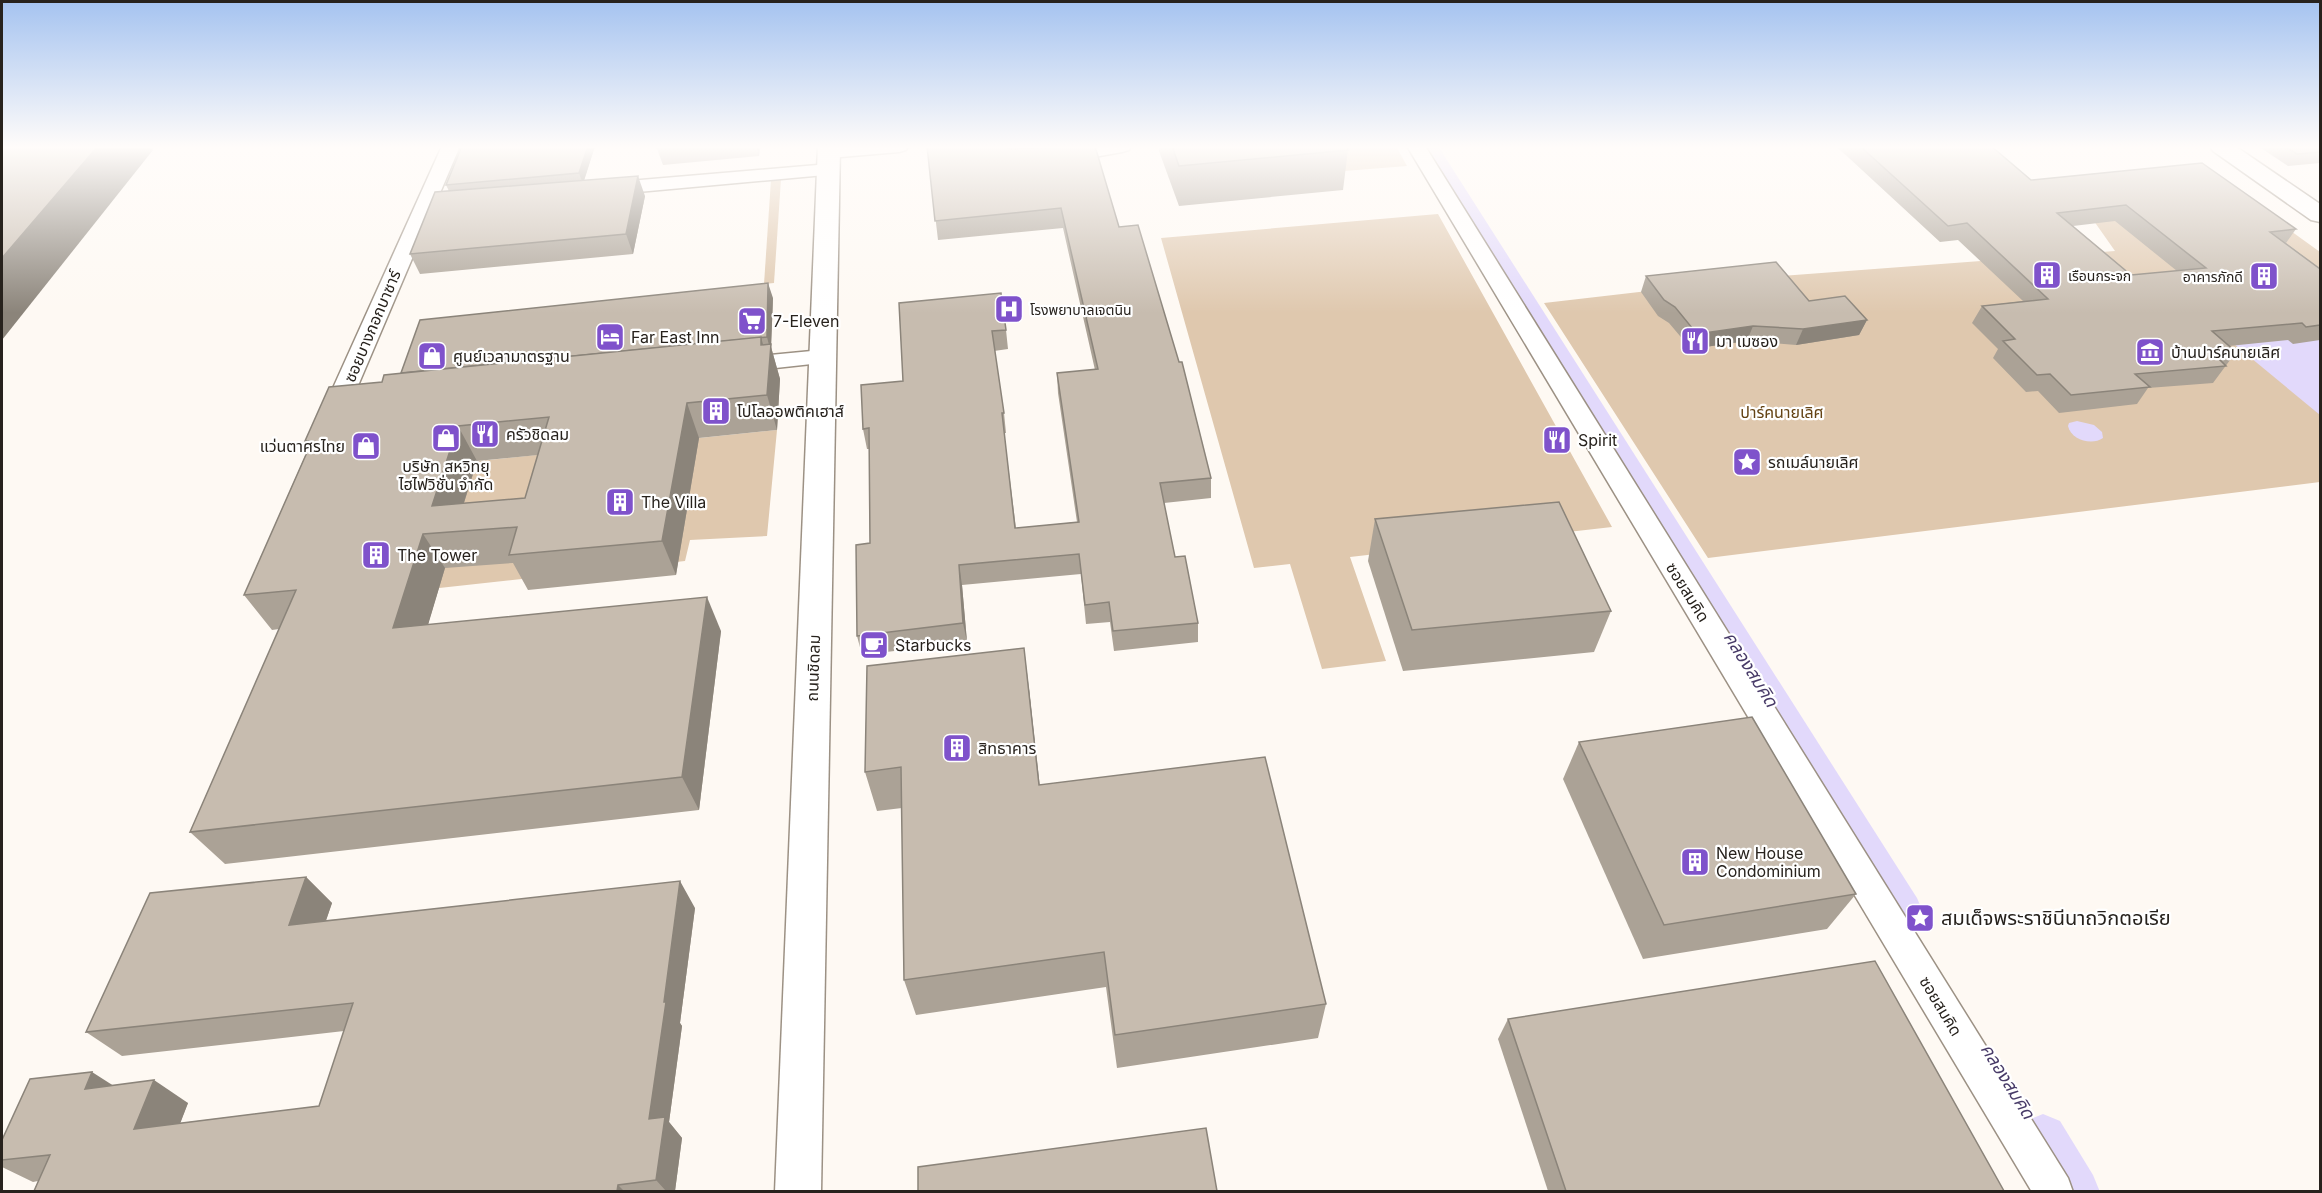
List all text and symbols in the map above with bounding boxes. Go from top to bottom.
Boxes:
building icon: เรือนกระจก [2031,259,2063,291]
building icon: อาคารภักดี [2248,260,2280,292]
street label: ซอยบางกอกบาซาร์ [339,266,405,385]
place label: เรือนกระจก [2068,267,2131,284]
place label: อาคารภักดี [2183,268,2243,285]
hospital icon: โรงพยาบาลเจตนิน [993,293,1025,325]
place label: โรงพยาบาลเจตนิน [1030,301,1132,318]
supermarket icon: 7-Eleven [736,305,768,337]
place label: 7-Eleven [773,311,839,331]
hotel icon: Far East Inn [594,321,626,353]
restaurant icon: มา เมซอง [1679,325,1711,357]
place label: Far East Inn [631,327,720,347]
place label: มา เมซอง [1716,331,1778,351]
museum icon: บ้านปาร์คนายเลิศ [2134,336,2166,368]
shop icon: ศูนย์เวลามาตรฐาน [416,340,448,372]
place label: บ้านปาร์คนายเลิศ [2171,342,2280,362]
place label: ศูนย์เวลามาตรฐาน [453,346,570,366]
building icon: โปโลออพติคเฮาส์ [700,395,732,427]
place label: โปโลออพติคเฮาส์ [737,401,844,421]
park label: ปาร์คนายเลิศ [1740,402,1824,422]
restaurant icon: ครัวชิดลม [469,418,501,450]
shop icon: บริษัท สหวิทยุ ไฮไฟวิชั่น จำกัด [430,422,462,454]
place label: ครัวชิดลม [506,424,569,444]
restaurant icon: Spirit [1541,424,1573,456]
shop icon: แว่นตาศรไทย [350,430,382,462]
place label: Spirit [1578,430,1617,450]
place label: แว่นตาศรไทย [260,436,345,456]
place icon: รถเมล์นายเลิศ [1731,446,1763,478]
place label: รถเมล์นายเลิศ [1768,452,1859,472]
place label: บริษัท สหวิทยุ ไฮไฟวิชั่น จำกัด [398,456,493,494]
building icon: The Villa [604,486,636,518]
place label: The Villa [641,492,706,512]
building icon: The Tower [360,539,392,571]
place label: The Tower [397,545,477,565]
street label: ซอยสมคิด [1662,559,1714,625]
water label: คลองสมคิด [1720,627,1783,711]
cafe icon: Starbucks [858,629,890,661]
street label: ถนนชิดลม [802,634,824,702]
place label: Starbucks [895,635,971,655]
building icon: สิทธาคาร [941,732,973,764]
place label: สิทธาคาร [978,738,1036,758]
place label: New House Condominium [1716,843,1821,881]
building icon: New House Condominium [1679,846,1711,878]
place icon: สมเด็จพระราชินีนาถวิกตอเรีย [1904,902,1936,934]
place label: สมเด็จพระราชินีนาถวิกตอเรีย [1941,906,2171,930]
street label: ซอยสมคิด [1915,972,1967,1040]
water label: คลองสมคิด [1977,1039,2040,1123]

